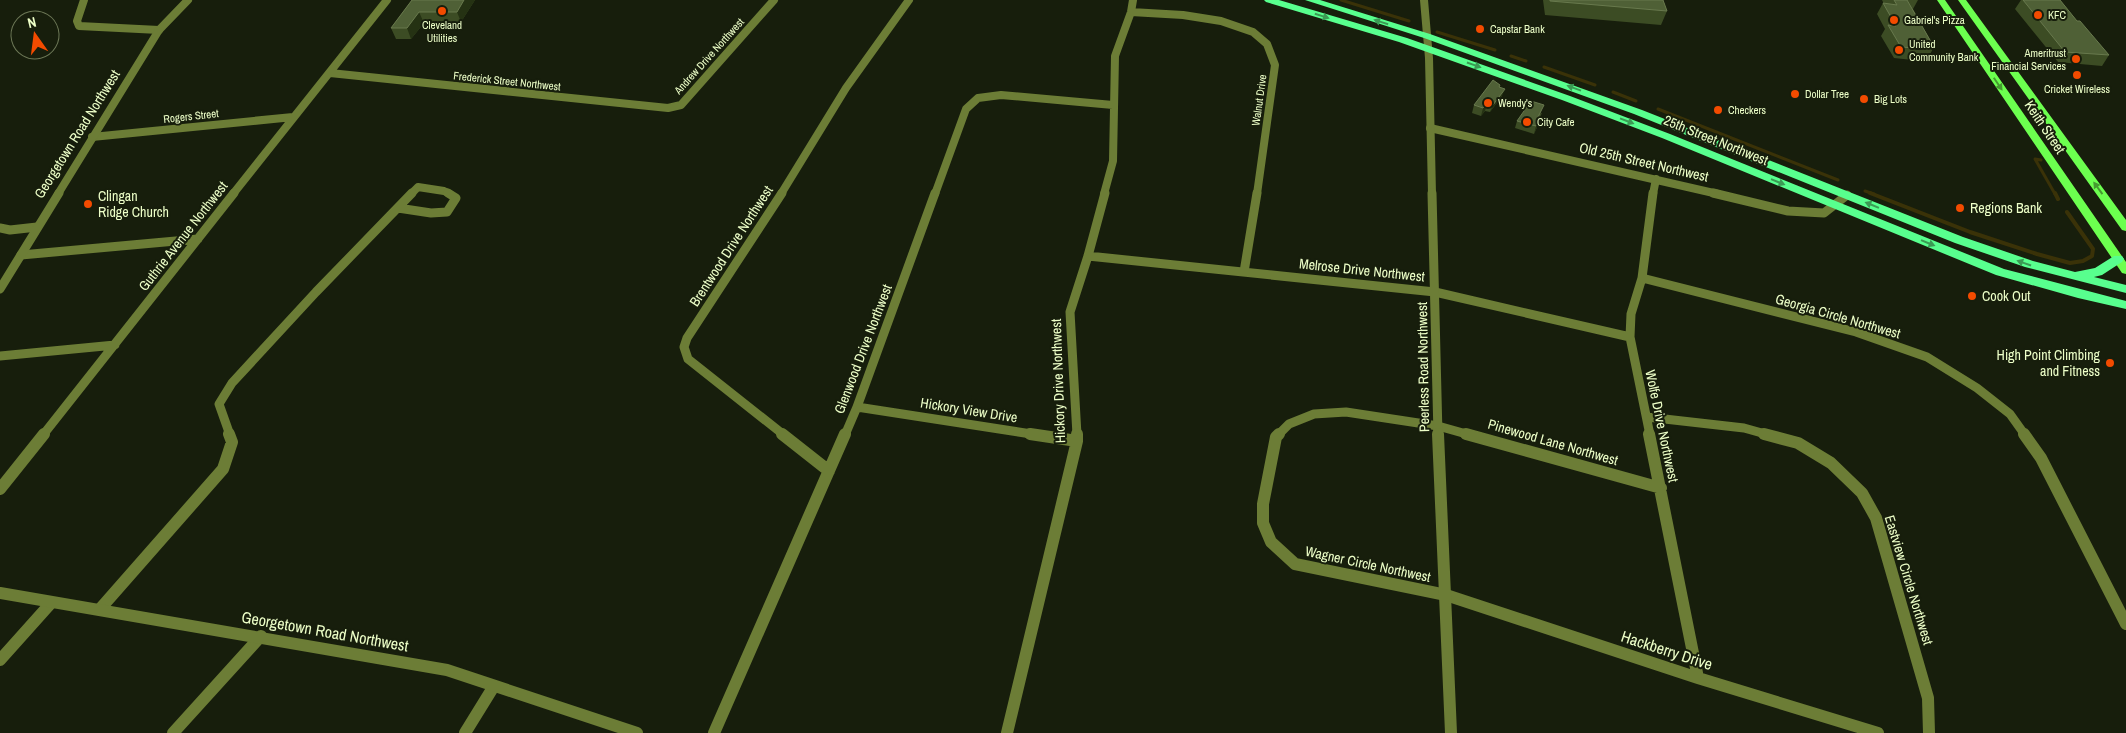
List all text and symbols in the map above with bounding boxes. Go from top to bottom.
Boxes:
marker: Cleveland Utilities [436,5,448,17]
place label: KFC [2048,8,2067,22]
marker: KFC [2032,9,2044,21]
north arrow [10,10,60,60]
text: N [26,13,38,32]
one-way arrow [1314,13,1329,21]
place label: Gabriel's Pizza [1904,13,1965,27]
marker: Gabriel's Pizza [1888,14,1900,26]
street label: Andrew Drive Northwest [670,15,747,98]
one-way arrow [1373,17,1388,25]
place label: Cleveland Utilities [422,18,462,45]
place label: Capstar Bank [1490,22,1545,36]
marker: Capstar Bank [1474,23,1486,35]
place label: United Community Bank [1909,37,1979,64]
marker: United Community Bank [1893,44,1905,56]
place label: Ameritrust Financial Services [1991,46,2066,73]
marker: Ameritrust Financial Services [2070,53,2082,65]
one-way arrow [1467,62,1482,69]
street label: Georgetown Road Northwest [30,66,124,202]
street label: Frederick Street Northwest [453,68,562,94]
marker: Cricket Wireless [2071,69,2083,81]
street label: Walnut Drive [1248,73,1270,127]
one-way arrow [1993,77,2003,90]
place label: Cricket Wireless [2044,82,2111,96]
one-way arrow [1566,84,1581,92]
place label: Dollar Tree [1805,87,1849,101]
marker: Dollar Tree [1789,88,1801,100]
place label: Big Lots [1874,92,1908,106]
marker: Big Lots [1858,93,1870,105]
place label: Wendy's [1498,96,1533,110]
marker: Wendy's [1482,97,1494,109]
street label: Keith Street [2021,97,2069,157]
place label: Checkers [1728,103,1767,117]
marker: Checkers [1712,104,1724,116]
street label: Rogers Street [163,106,220,126]
street label: 25th Street Northwest [1661,111,1771,169]
place label: City Cafe [1537,115,1575,129]
marker: City Cafe [1521,116,1533,128]
one-way arrow [1620,117,1635,125]
street label: Old 25th Street Northwest [1578,138,1710,186]
street label: Guthrie Avenue Northwest [135,177,231,295]
one-way arrow [1771,178,1785,186]
one-way arrow [2093,181,2103,195]
street label: Brentwood Drive Northwest [685,182,777,310]
place label: Clingan Ridge Church [98,187,169,221]
marker: Clingan Ridge Church [82,198,94,210]
place label: Regions Bank [1970,199,2042,217]
one-way arrow [1864,201,1879,209]
marker: Regions Bank [1954,202,1966,214]
one-way arrow [1921,240,1935,248]
street label: Melrose Drive Northwest [1298,254,1426,286]
one-way arrow [2016,258,2031,266]
street label: Glenwood Drive Northwest [830,282,896,416]
place label: Cook Out [1982,287,2031,305]
street label: Georgia Circle Northwest [1773,289,1903,343]
marker: Cook Out [1966,290,1978,302]
street label: Peerless Road Northwest [1413,302,1433,432]
street label: Hickory Drive Northwest [1047,319,1069,443]
place label: High Point Climbing and Fitness [1997,346,2101,380]
marker: High Point Climbing and Fitness [2104,357,2116,369]
street label: Wolfe Drive Northwest [1641,368,1683,484]
street label: Hickory View Drive [919,393,1019,427]
street label: Pinewood Lane Northwest [1486,415,1620,469]
street label: Eastview Circle Northwest [1881,513,1937,647]
street label: Wagner Circle Northwest [1304,542,1432,586]
street label: Georgetown Road Northwest [240,605,411,657]
street label: Hackberry Drive [1619,625,1715,675]

